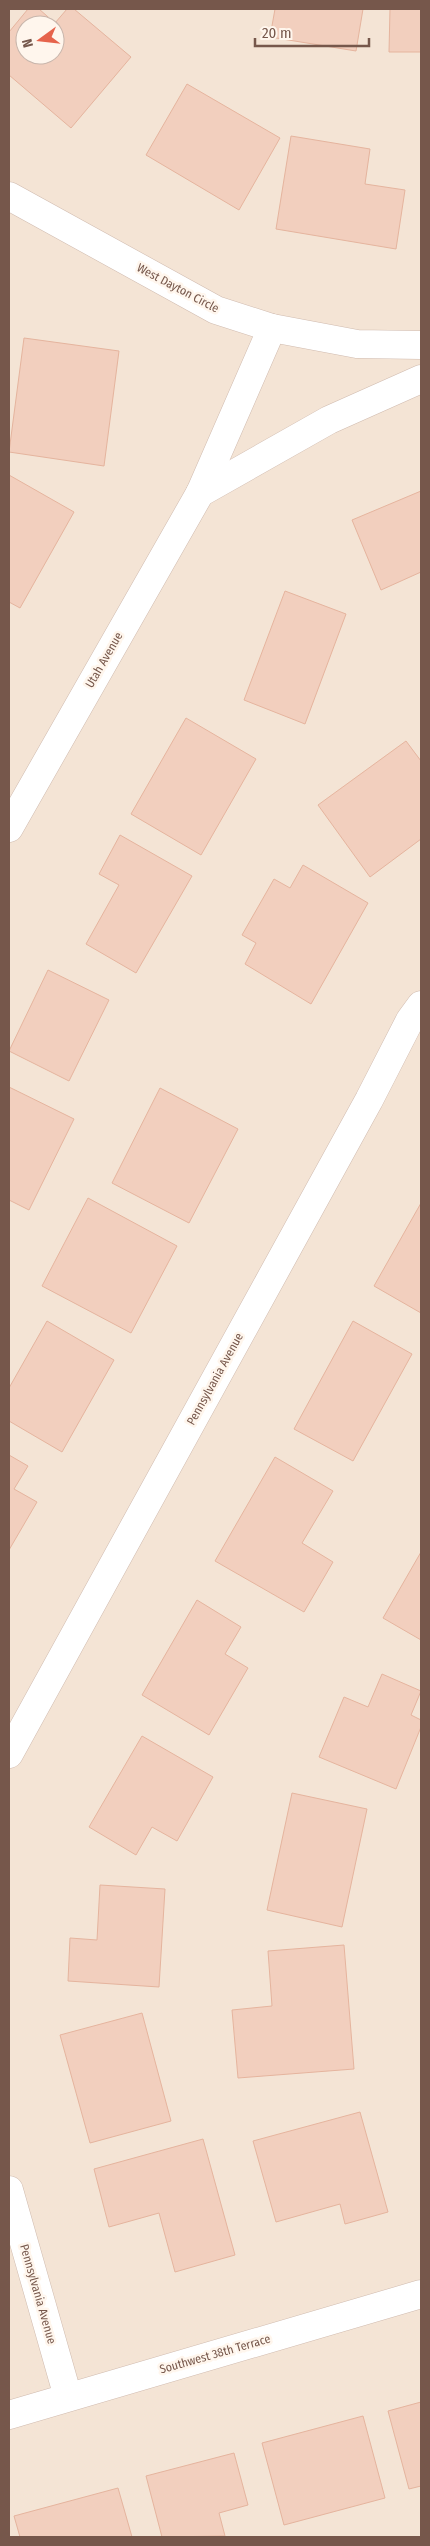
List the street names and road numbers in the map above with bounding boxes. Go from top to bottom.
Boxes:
street label: West Dayton Circle [135,260,221,316]
street label: Utah Avenue [82,630,126,690]
street label: Pennsylvania Avenue [184,1330,246,1427]
street label: Pennsylvania Avenue [17,2243,59,2346]
street label: Southwest 38th Terrace [158,2331,272,2377]

